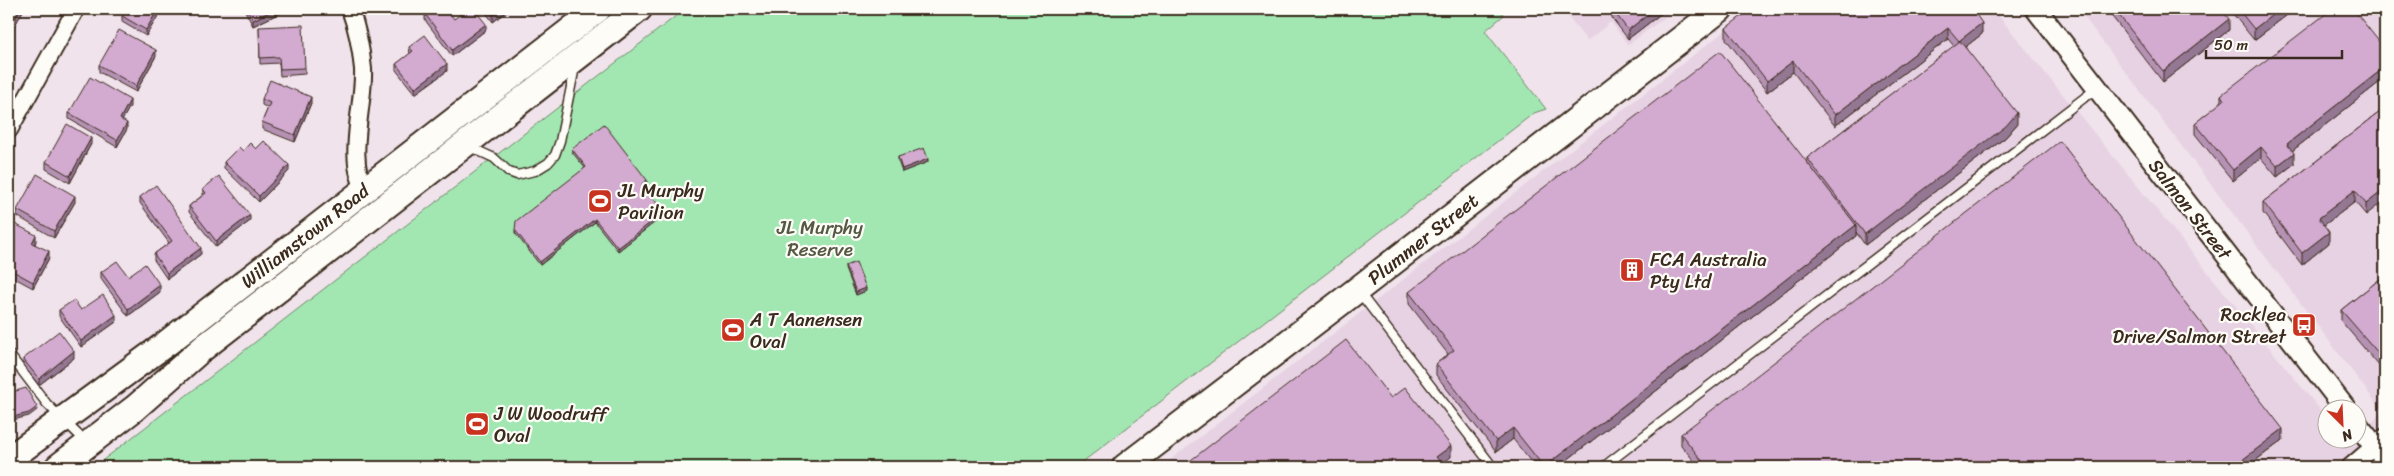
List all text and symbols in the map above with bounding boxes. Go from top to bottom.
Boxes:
scale bar [2206,28,2343,60]
text: 50 m [2214,32,2249,58]
street label: Salmon Street [2140,151,2241,268]
street label: Williamstown Road [233,174,377,297]
place label: JL Murphy Pavilion [617,174,704,229]
street label: Plummer Street [1360,185,1486,293]
sports icon: JL Murphy Pavilion [587,188,613,214]
park label: JL Murphy Reserve [776,211,863,266]
place label: FCA Australia Pty Ltd [1650,243,1767,298]
building icon: FCA Australia Pty Ltd [1619,257,1645,283]
place label: Rocklea Drive/Salmon Street [2113,298,2287,353]
place label: A T Aanensen Oval [749,303,862,358]
bus stop icon: Rocklea Drive/Salmon Street [2291,312,2317,338]
sports icon: A T Aanensen Oval [720,317,746,343]
place label: J W Woodruff Oval [493,397,610,452]
north arrow [2316,398,2366,448]
sports icon: J W Woodruff Oval [464,411,490,437]
text: N [2337,422,2358,449]

